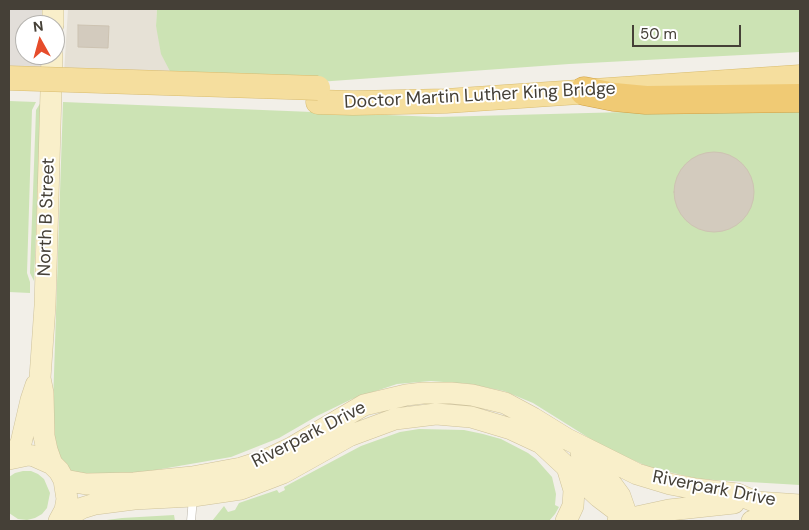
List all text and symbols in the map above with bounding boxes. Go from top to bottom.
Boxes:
north arrow [15,15,65,65]
scale bar [634,15,743,47]
text: N [32,17,44,36]
text: 50 m [640,24,677,44]
street label: Doctor Martin Luther King Bridge [344,78,616,114]
street label: North B Street [34,157,60,277]
street label: Riverpark Drive [248,397,370,473]
street label: Riverpark Drive [651,466,777,512]

